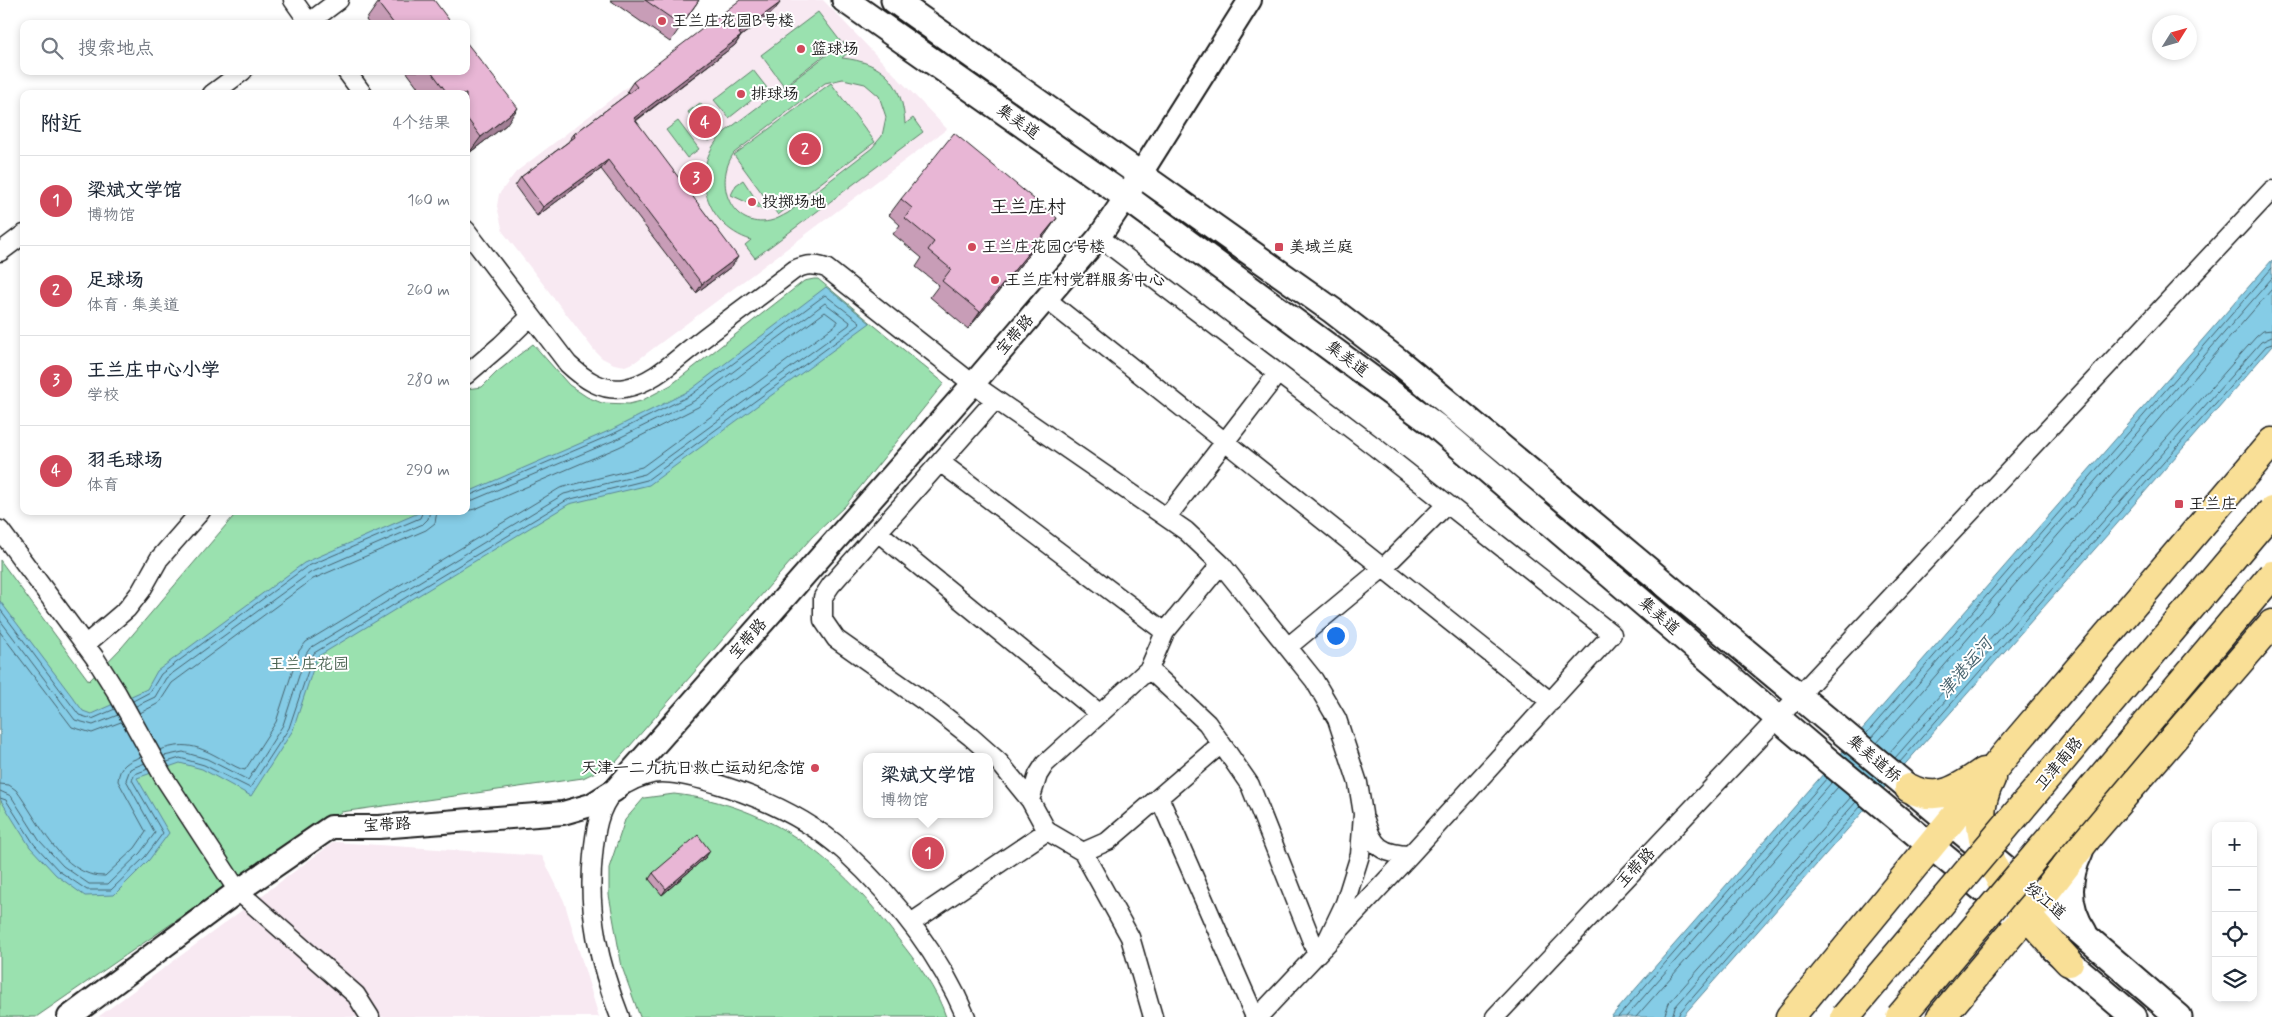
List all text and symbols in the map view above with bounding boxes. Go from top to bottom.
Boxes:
place label: 王兰庄花园B号楼 [672,11,794,32]
marker: 王兰庄花园B号楼 [656,15,668,27]
north arrow [2152,15,2197,60]
search box [20,20,470,75]
icon: search [38,34,66,62]
text: 搜索地点 [78,36,154,61]
place label: 篮球场 [811,39,859,60]
marker: 篮球场 [795,43,807,55]
place label: 排球场 [751,84,799,105]
marker: 排球场 [735,88,747,100]
street label: 集美道 [992,100,1044,144]
pin: 4 [689,103,721,141]
text: 附近 [40,110,82,138]
text: 4个结果 [393,113,450,134]
pin: 2 [789,130,821,168]
pin: 3 [680,159,712,197]
text: 梁斌文学馆 [87,178,182,203]
text: 1 [52,190,60,211]
text: 160 m [407,190,450,211]
place label: 投掷场地 [762,192,826,213]
district label: 王兰庄村 [990,195,1066,220]
marker: 投掷场地 [746,196,758,208]
text: 博物馆 [87,205,135,226]
place label: 王兰庄花园C号楼 [982,237,1105,258]
place label: 美域兰庭 [1289,237,1353,258]
marker: 王兰庄花园C号楼 [966,241,978,253]
marker: 美域兰庭 [1273,241,1285,253]
text: 足球场 [87,268,144,293]
place label: 王兰庄村党群服务中心 [1005,270,1165,291]
marker: 王兰庄村党群服务中心 [989,274,1001,286]
text: 2 [52,280,60,301]
text: 260 m [407,280,450,301]
text: 体育 · 集美道 [87,295,179,316]
street label: 宝带路 [991,310,1039,360]
street label: 集美道 [1322,336,1372,382]
text: 王兰庄中心小学 [87,358,220,383]
text: 3 [52,370,60,391]
text: 280 m [407,370,450,391]
text: 学校 [87,385,119,406]
text: 羽毛球场 [87,448,163,473]
text: 4 [51,460,61,481]
text: 290 m [406,460,450,481]
text: 体育 [87,475,119,496]
place label: 王兰庄 [2189,494,2237,515]
marker: 王兰庄 [2173,498,2185,510]
street label: 集美道 [1634,592,1684,640]
street label: 宝带路 [724,614,772,664]
your location [1323,623,1349,649]
water label: 津港运河 [1933,631,2001,703]
park label: 王兰庄花园 [269,654,349,675]
street label: 集美道桥 [1843,730,1905,788]
street label: 卫津南路 [2030,733,2088,795]
popup [863,753,993,818]
place label: 天津一二九抗日救亡运动纪念馆 [581,758,805,779]
marker: 天津一二九抗日救亡运动纪念馆 [809,762,821,774]
text: 梁斌文学馆 [880,763,976,788]
text: 博物馆 [880,790,929,811]
street label: 宝带路 [362,813,412,837]
map controls [2212,822,2257,1002]
button: + [2212,822,2257,867]
pin: 1 [912,834,944,872]
street label: 玉带路 [1612,843,1660,893]
button: − [2212,867,2257,912]
street label: 绥江道 [2020,878,2070,924]
button: locate [2212,912,2257,957]
button: layers [2212,957,2257,1002]

